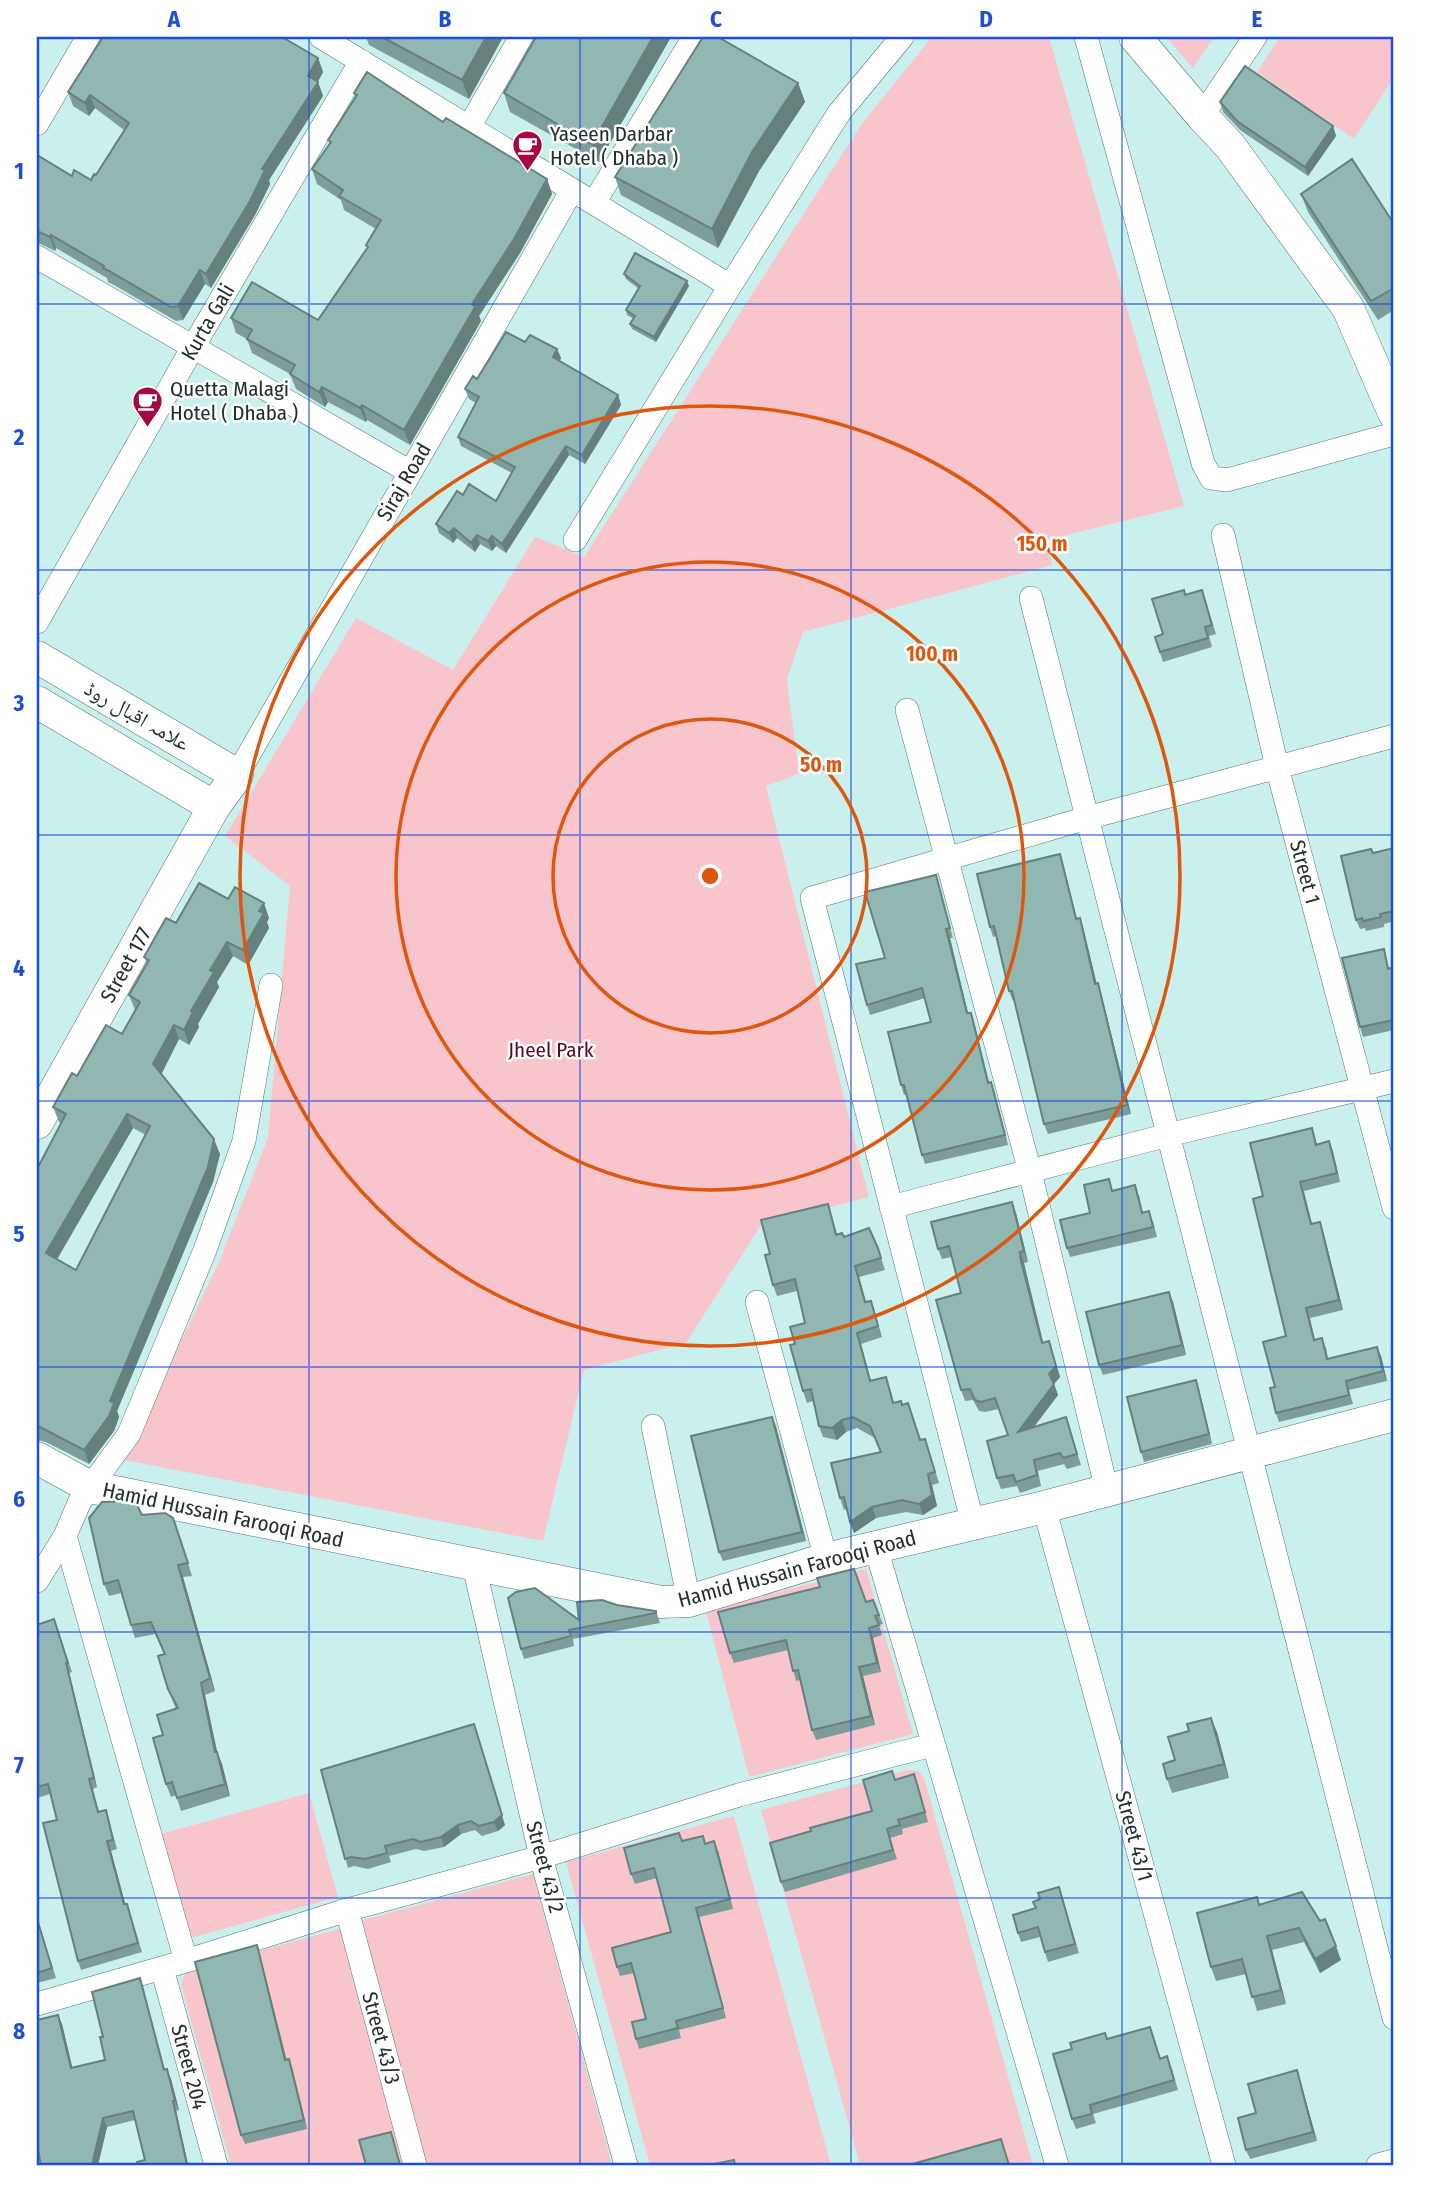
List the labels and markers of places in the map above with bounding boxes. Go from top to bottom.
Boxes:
place label: Yaseen Darbar Hotel ( Dhaba ) [550,121,678,171]
cafe icon: Yaseen Darbar Hotel ( Dhaba ) [510,129,544,173]
place label: Quetta Malagi Hotel ( Dhaba ) [170,376,298,426]
cafe icon: Quetta Malagi Hotel ( Dhaba ) [130,384,164,428]
centre of rings [698,864,722,888]

